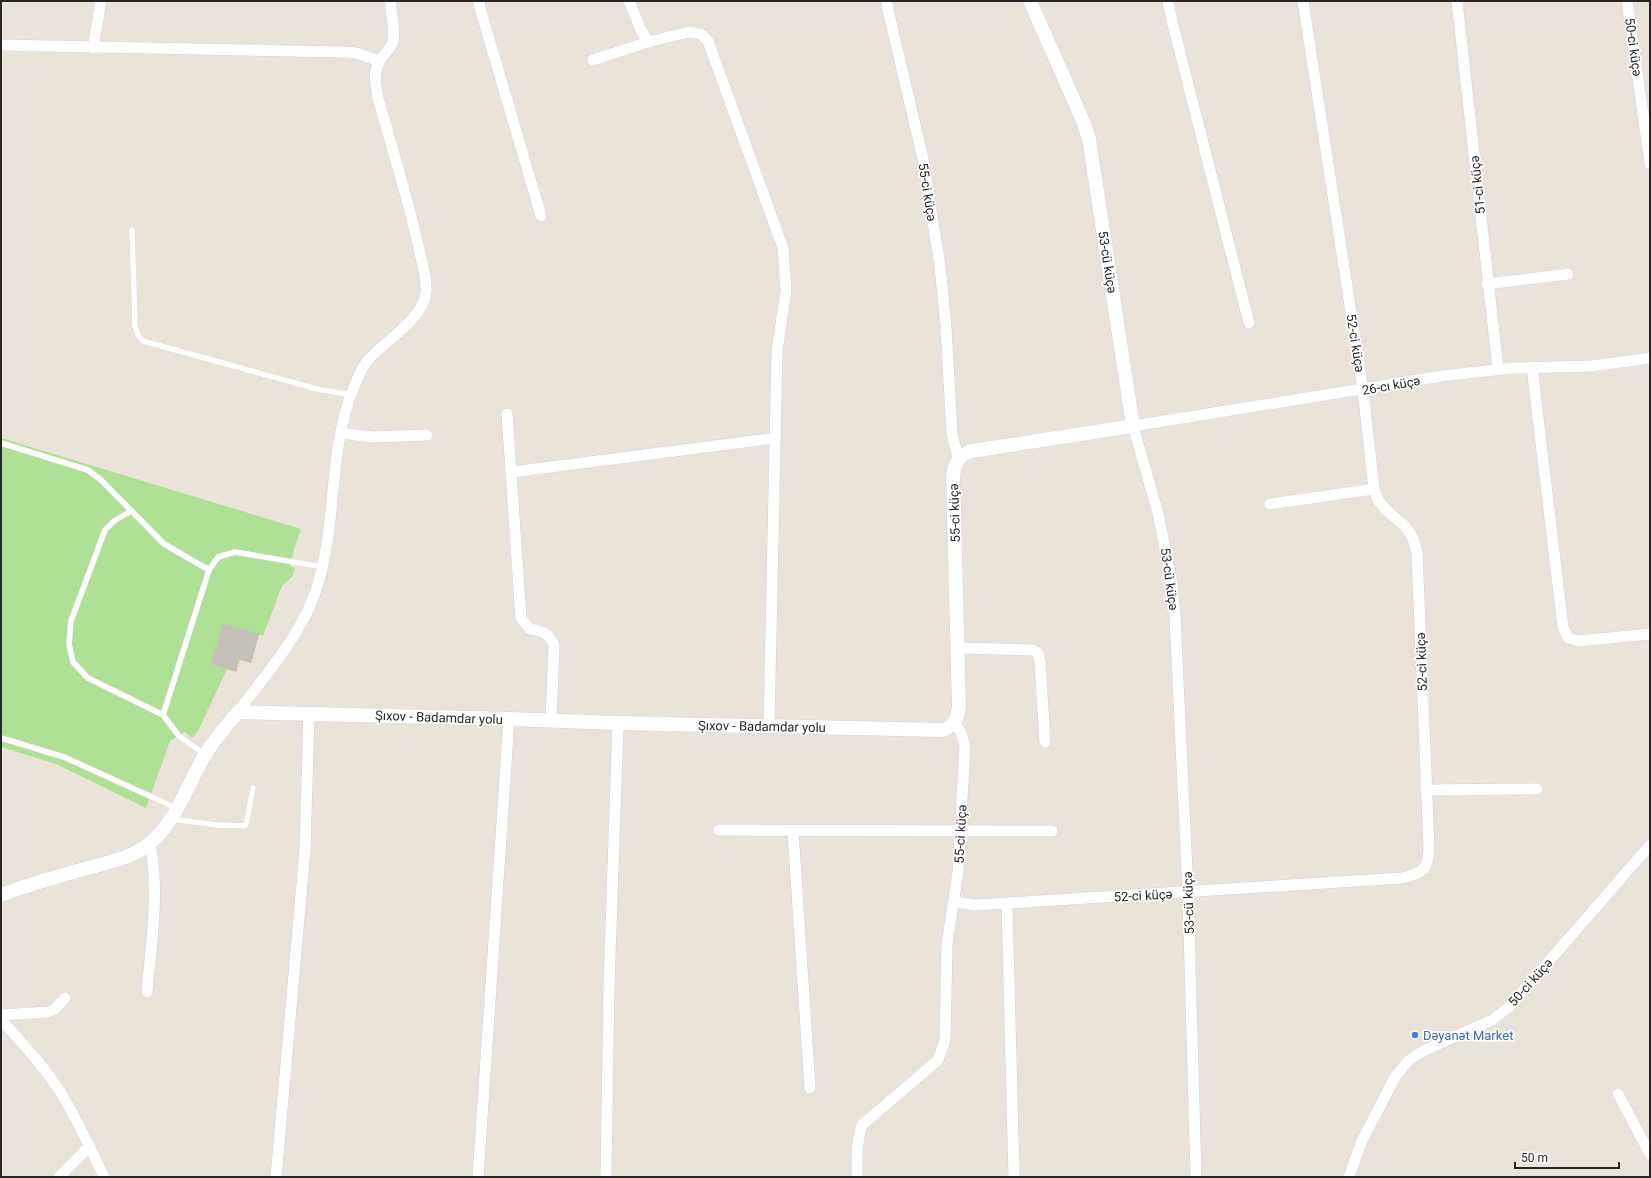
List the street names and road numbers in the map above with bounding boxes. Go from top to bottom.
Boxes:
street label: 50-ci küçə [1622,17,1645,77]
street label: 51-ci küçə [1467,155,1488,215]
street label: 55-ci küçə [915,162,940,222]
street label: 53-cü küçə [1095,230,1120,294]
street label: 52-ci küçə [1343,313,1368,373]
street label: 26-cı küçə [1361,373,1422,398]
street label: 55-ci küçə [946,483,963,543]
street label: 53-cü küçə [1158,547,1181,611]
street label: 52-ci küçə [1413,632,1430,692]
street label: Şıxov - Badamdar yolu [375,708,503,727]
street label: Şıxov - Badamdar yolu [698,718,826,735]
street label: 55-ci küçə [951,804,970,864]
street label: 53-cü küçə [1180,871,1197,935]
street label: 52-ci küçə [1113,886,1173,905]
street label: 50-ci küçə [1505,955,1556,1009]

